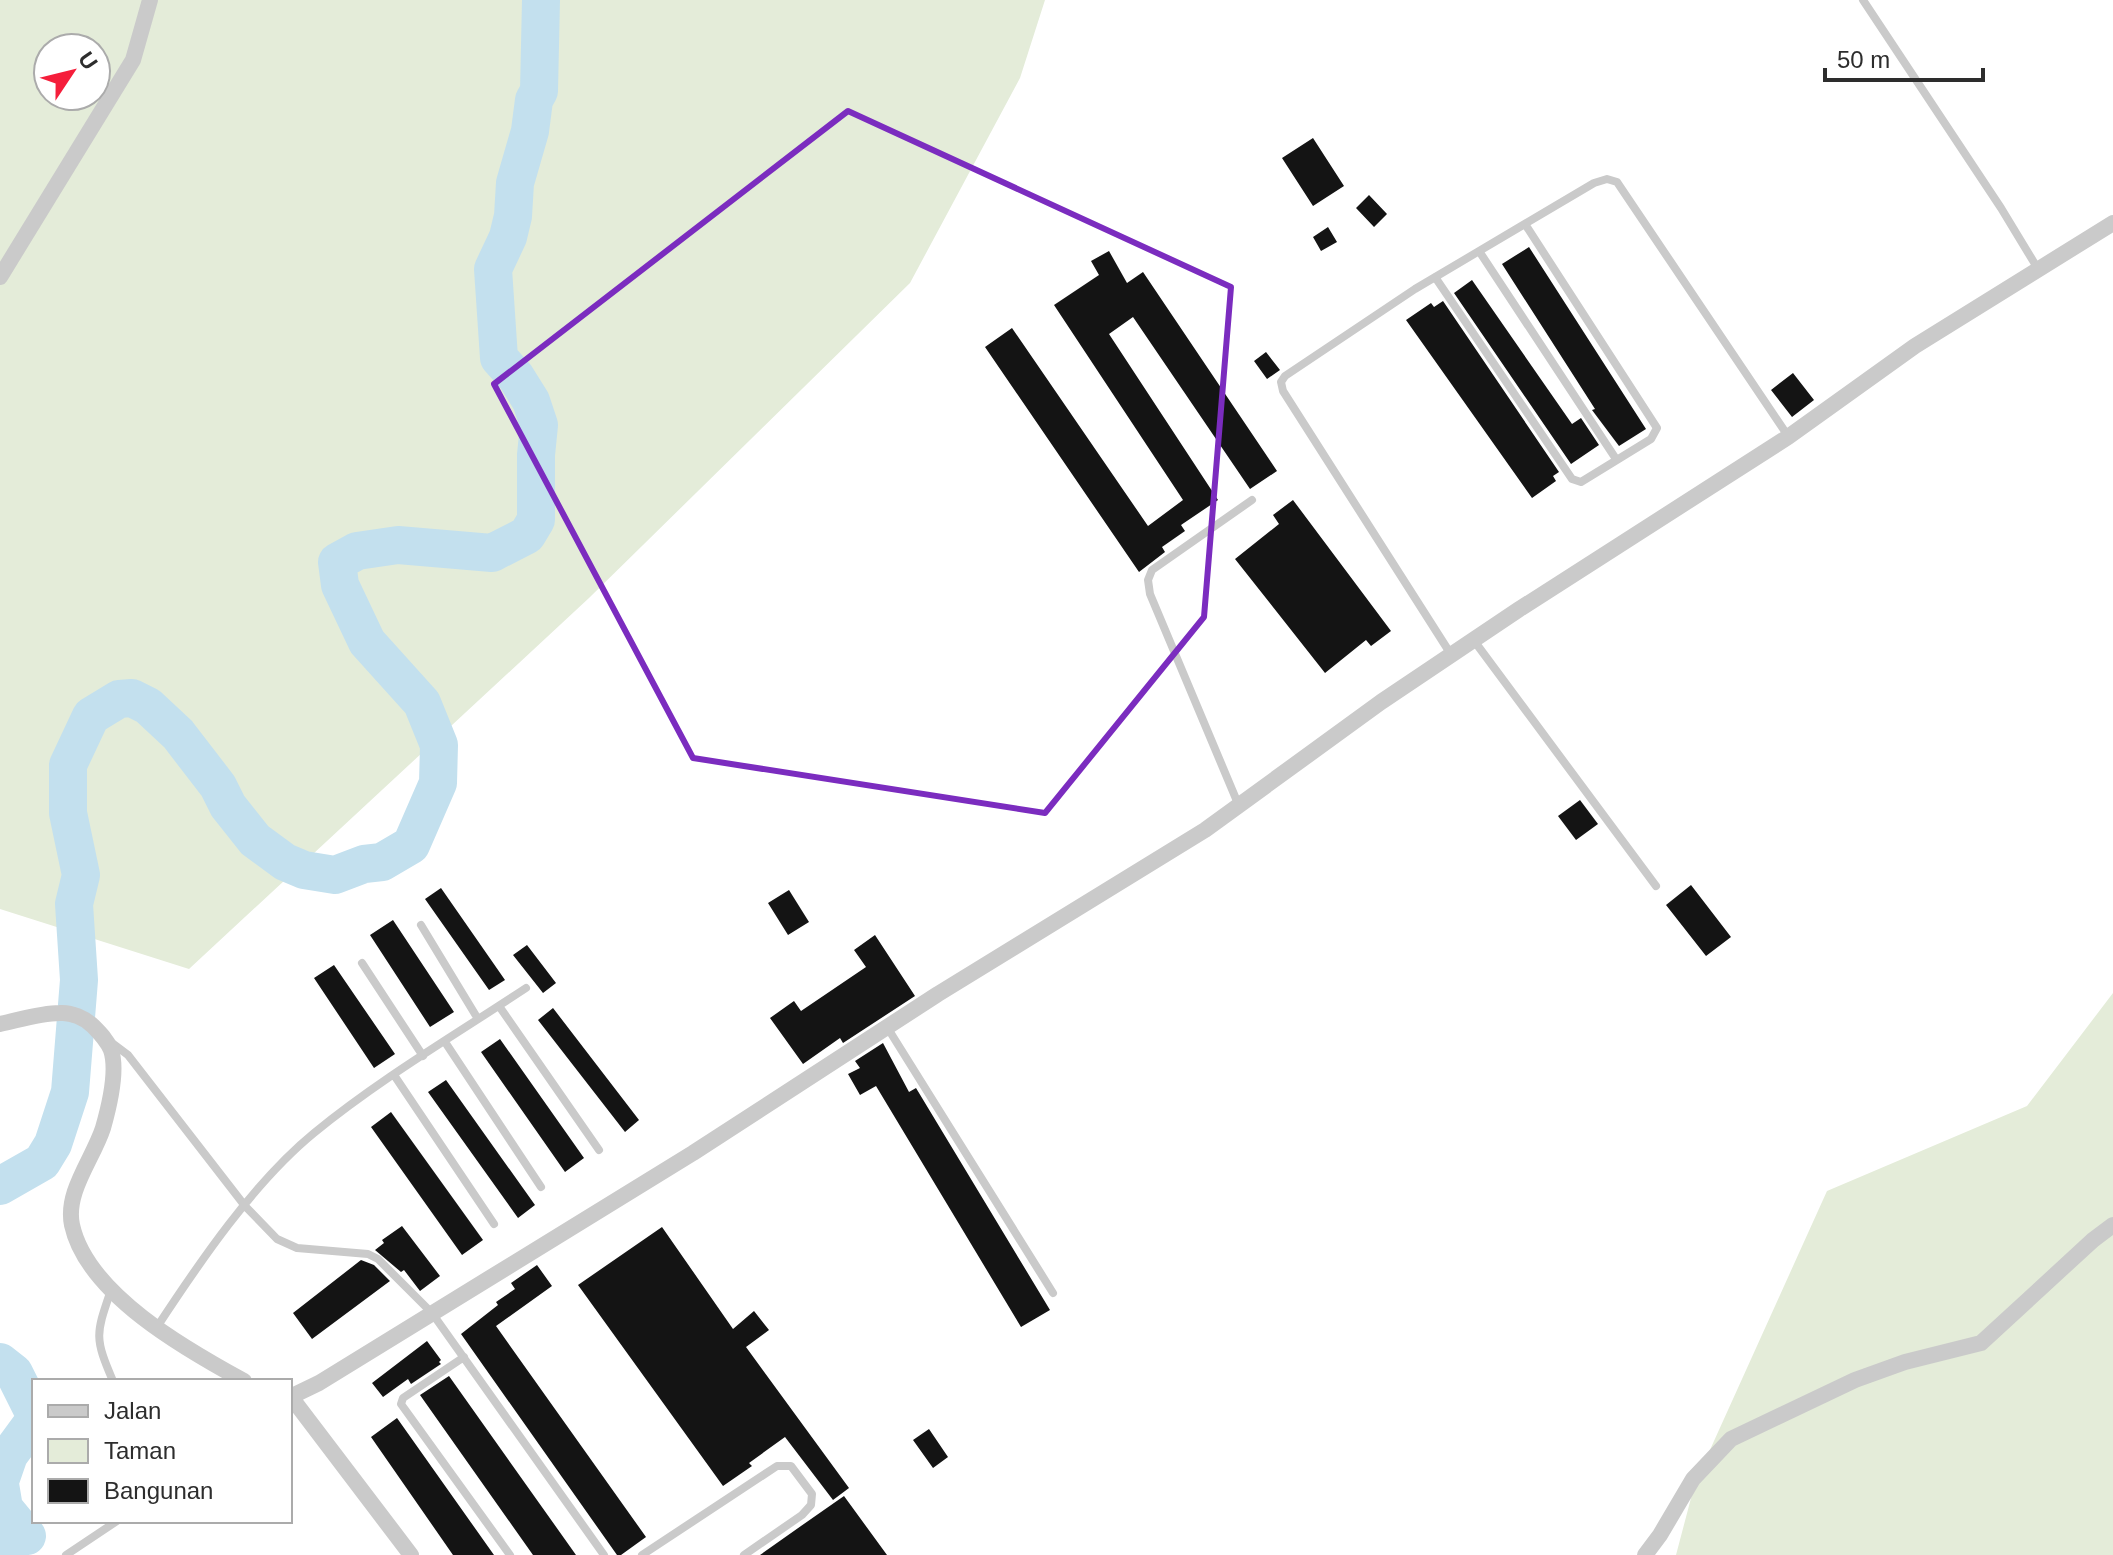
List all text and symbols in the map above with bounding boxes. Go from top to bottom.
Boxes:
north arrow [32,32,112,112]
scale bar [1825,32,1983,82]
text: 50 m [1837,46,1890,73]
text: U [73,47,103,74]
legend [32,1379,292,1523]
text: Jalan [104,1397,161,1424]
text: Taman [104,1437,176,1464]
text: Bangunan [104,1477,213,1504]

